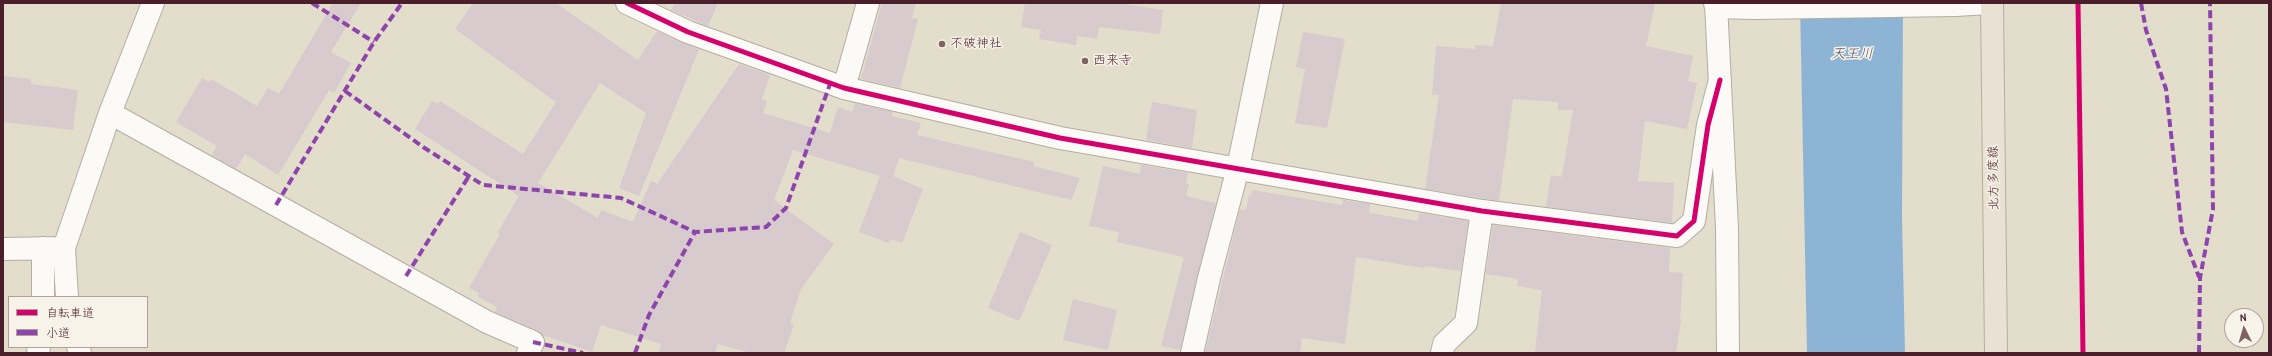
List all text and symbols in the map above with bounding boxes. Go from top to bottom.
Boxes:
place label: 不破神社 [950,36,1002,52]
marker: 不破神社 [937,39,947,49]
water label: 天王川 [1831,46,1873,62]
place label: 西来寺 [1093,53,1132,69]
marker: 西来寺 [1080,56,1090,66]
street label: 北方多度線 [1986,145,2002,211]
legend [8,296,148,348]
text: 自転車道 [46,304,94,321]
north arrow [2224,308,2264,348]
text: N [2240,310,2247,324]
text: 小道 [46,324,70,341]

